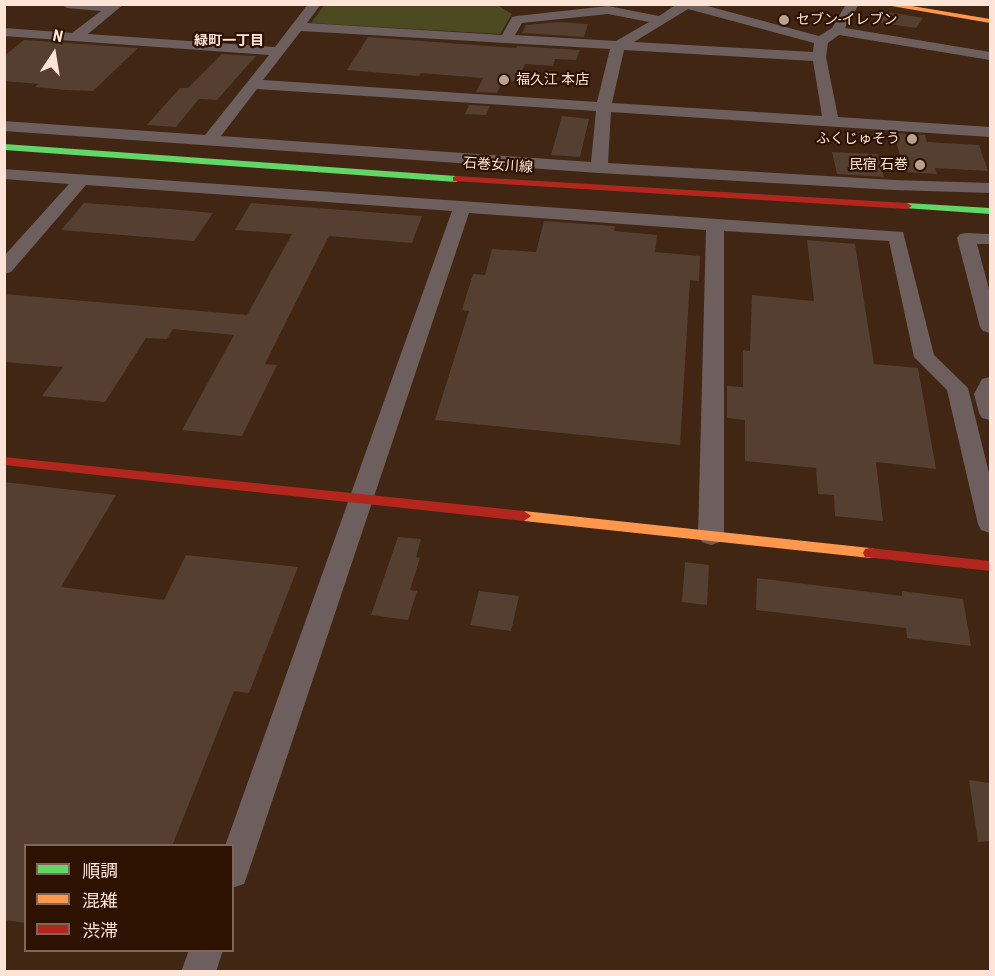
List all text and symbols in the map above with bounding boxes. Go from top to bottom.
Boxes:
place label: セブン-イレブン [796,12,897,28]
marker: セブン-イレブン [777,13,791,27]
north arrow [24,24,84,84]
text: N [51,26,65,46]
district label: 緑町一丁目 [194,33,264,49]
place label: 福久江 本店 [516,72,589,88]
marker: 福久江 本店 [497,73,511,87]
place label: ふくじゅそう [816,131,900,147]
marker: ふくじゅそう [905,132,919,146]
street label: 石巻女川線 [462,155,534,177]
place label: 民宿 石巻 [849,157,908,173]
marker: 民宿 石巻 [913,158,927,172]
legend [24,844,234,952]
text: 順調 [82,860,118,881]
text: 混雑 [82,890,118,911]
text: 渋滞 [82,920,118,941]

